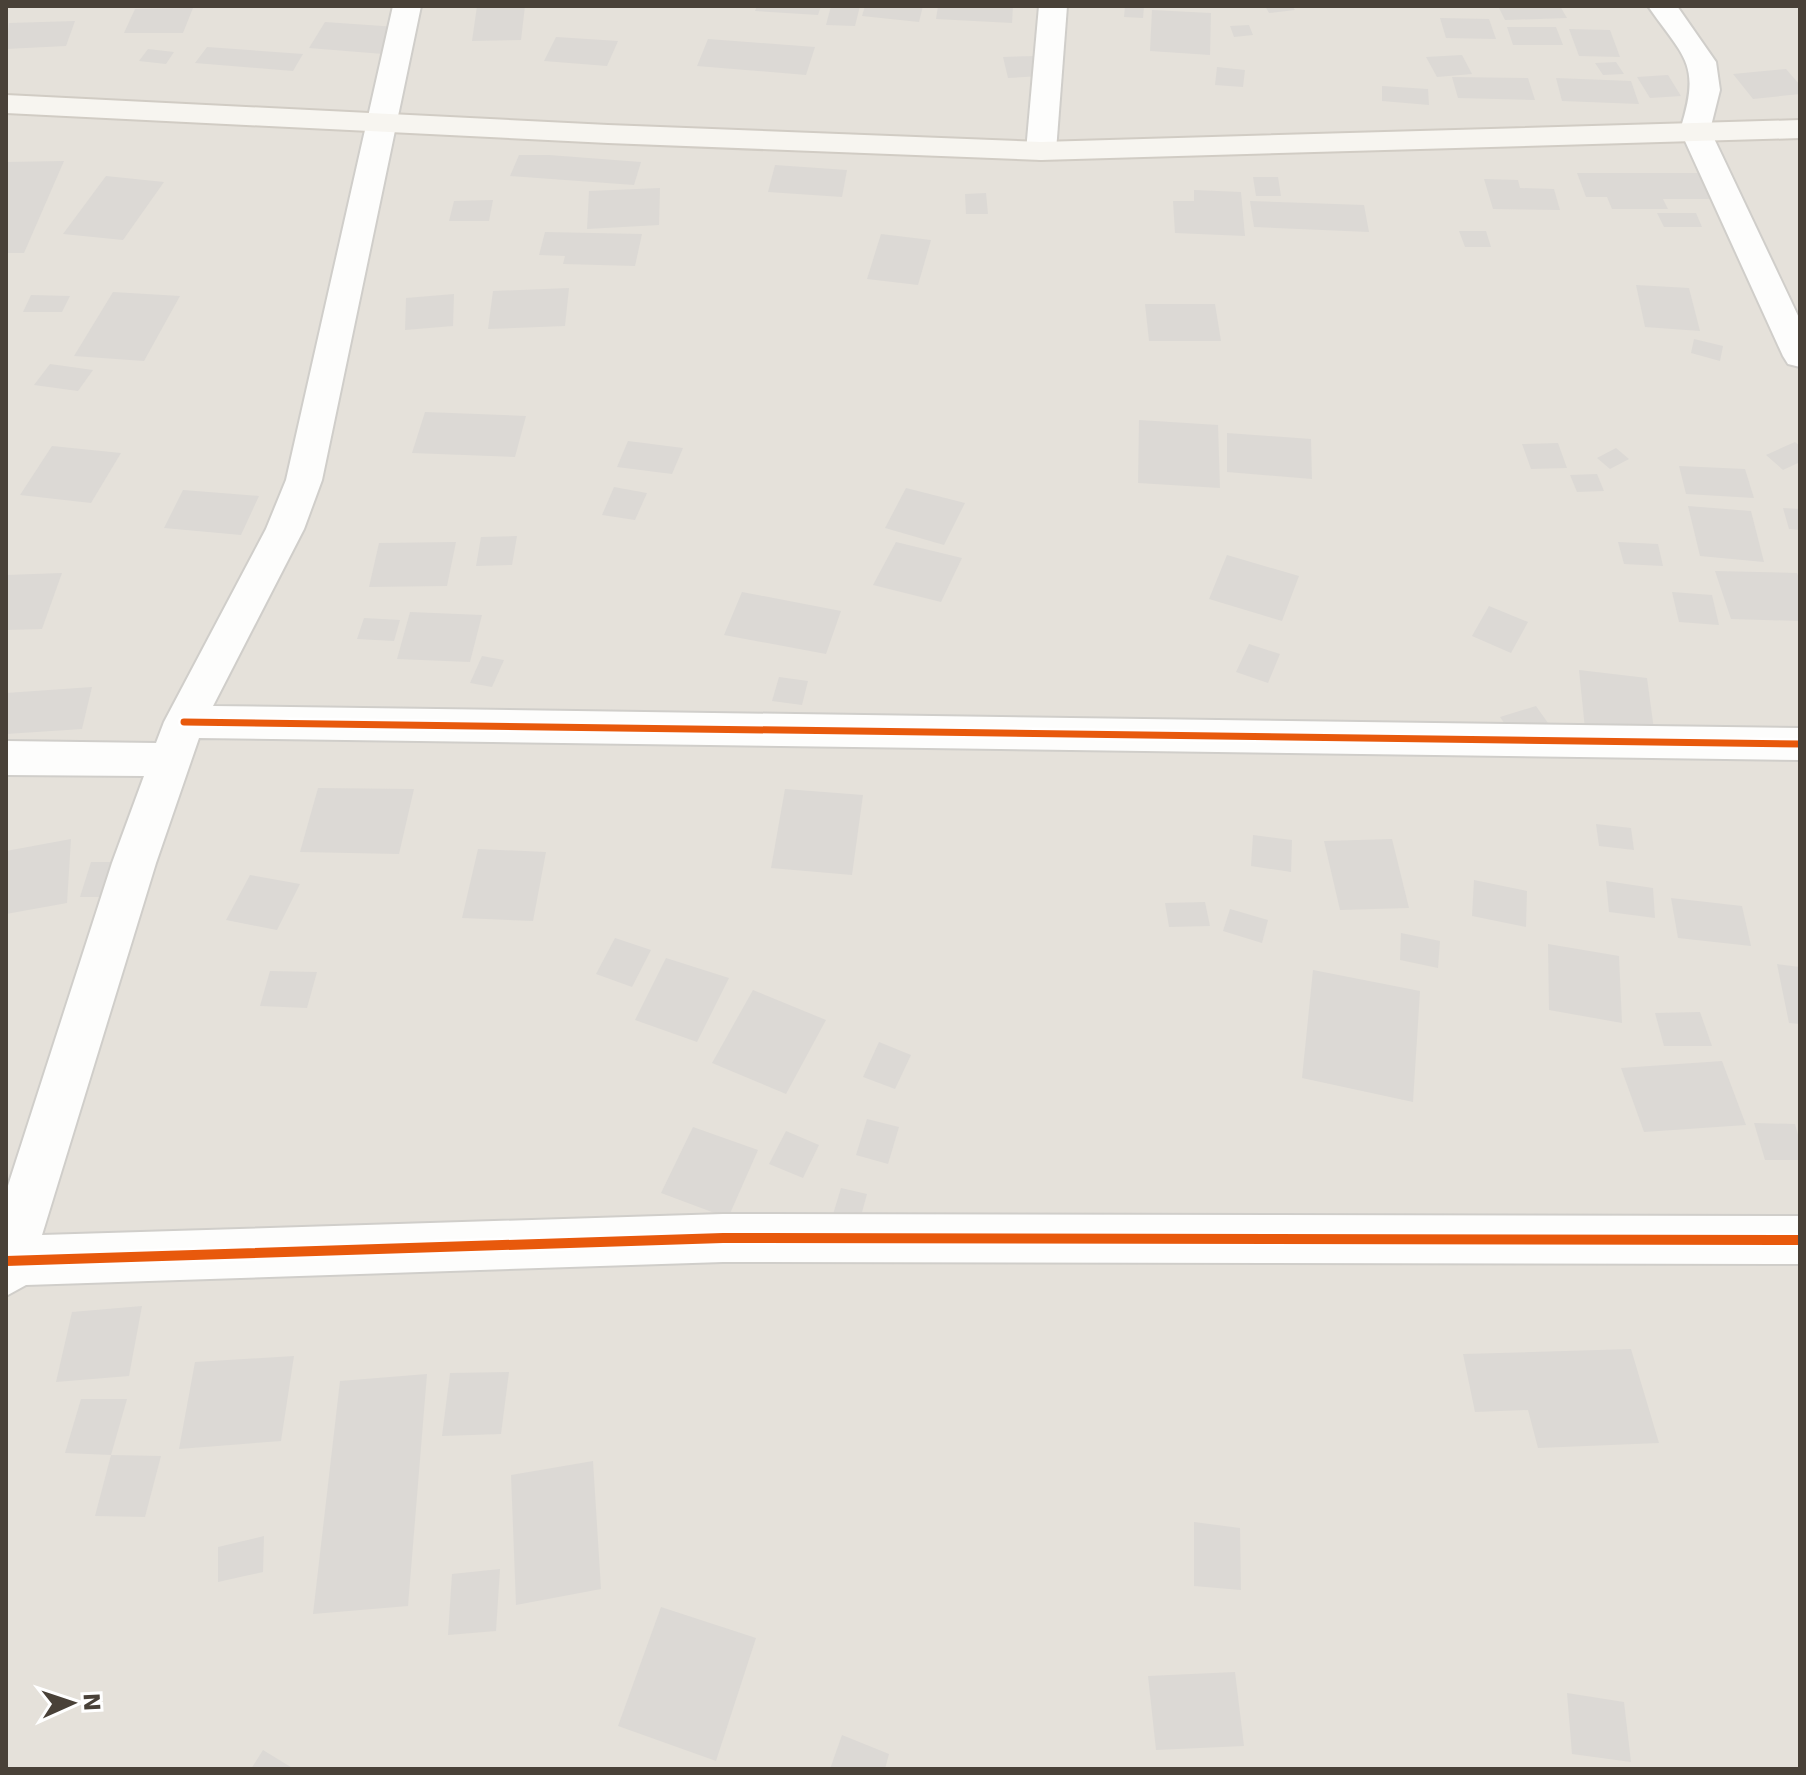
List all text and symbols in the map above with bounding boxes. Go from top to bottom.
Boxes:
north arrow [32,1663,112,1743]
text: N [79,1692,104,1712]

